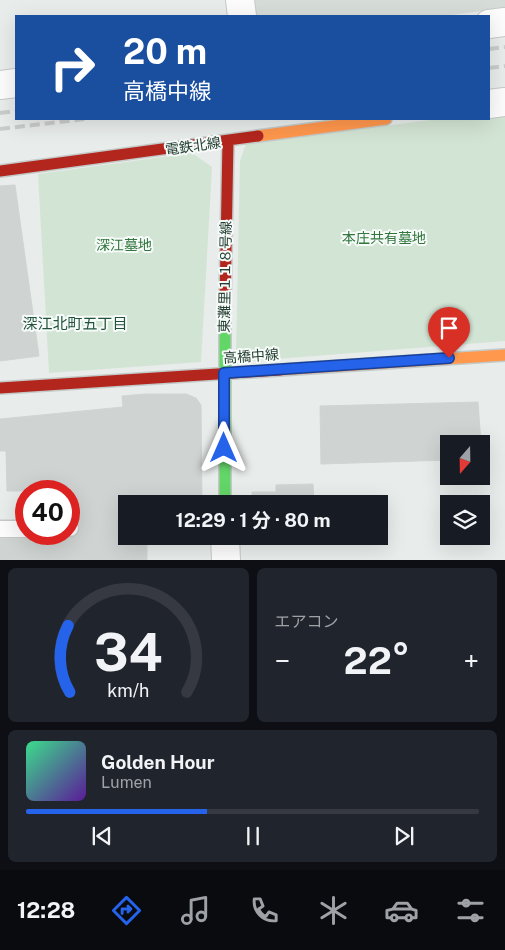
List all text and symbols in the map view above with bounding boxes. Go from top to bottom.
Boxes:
text: 20 m [123,31,207,72]
icon: right [40,35,105,100]
text: 高橋中線 [123,78,211,104]
street label: 電鉄北線 [164,134,222,158]
street label: 東灘里１１８号線 [216,221,234,333]
park label: 本庄共有墓地 [342,230,426,246]
park label: 深江墓地 [96,237,152,253]
pin [428,307,470,358]
icon: arrive [435,314,463,342]
district label: 深江北町五丁目 [22,315,128,332]
street label: 高橋中線 [223,346,279,366]
position arrow [197,421,249,473]
north arrow [440,435,490,485]
map controls [440,435,490,545]
speed limit sign: 40 [15,480,80,545]
button: layers [440,495,490,545]
text: 12:29 · 1 分 · 80 m [176,509,330,531]
text: エアコン [275,612,339,631]
text: 34 [94,622,163,683]
text: 22° [344,638,410,683]
text: − [275,644,290,677]
text: + [463,644,479,677]
text: km/h [107,680,149,701]
text: Golden Hour [101,751,215,773]
text: Lumen [101,773,152,792]
icon: previous [88,822,116,850]
icon: pause [239,822,267,850]
icon: next [390,822,418,850]
icon: directions [109,893,144,928]
icon: music [178,893,213,928]
icon: phone [247,893,282,928]
icon: climate [316,893,351,928]
icon: car [384,893,419,928]
icon: filters [453,893,488,928]
text: 12:28 [17,897,75,923]

